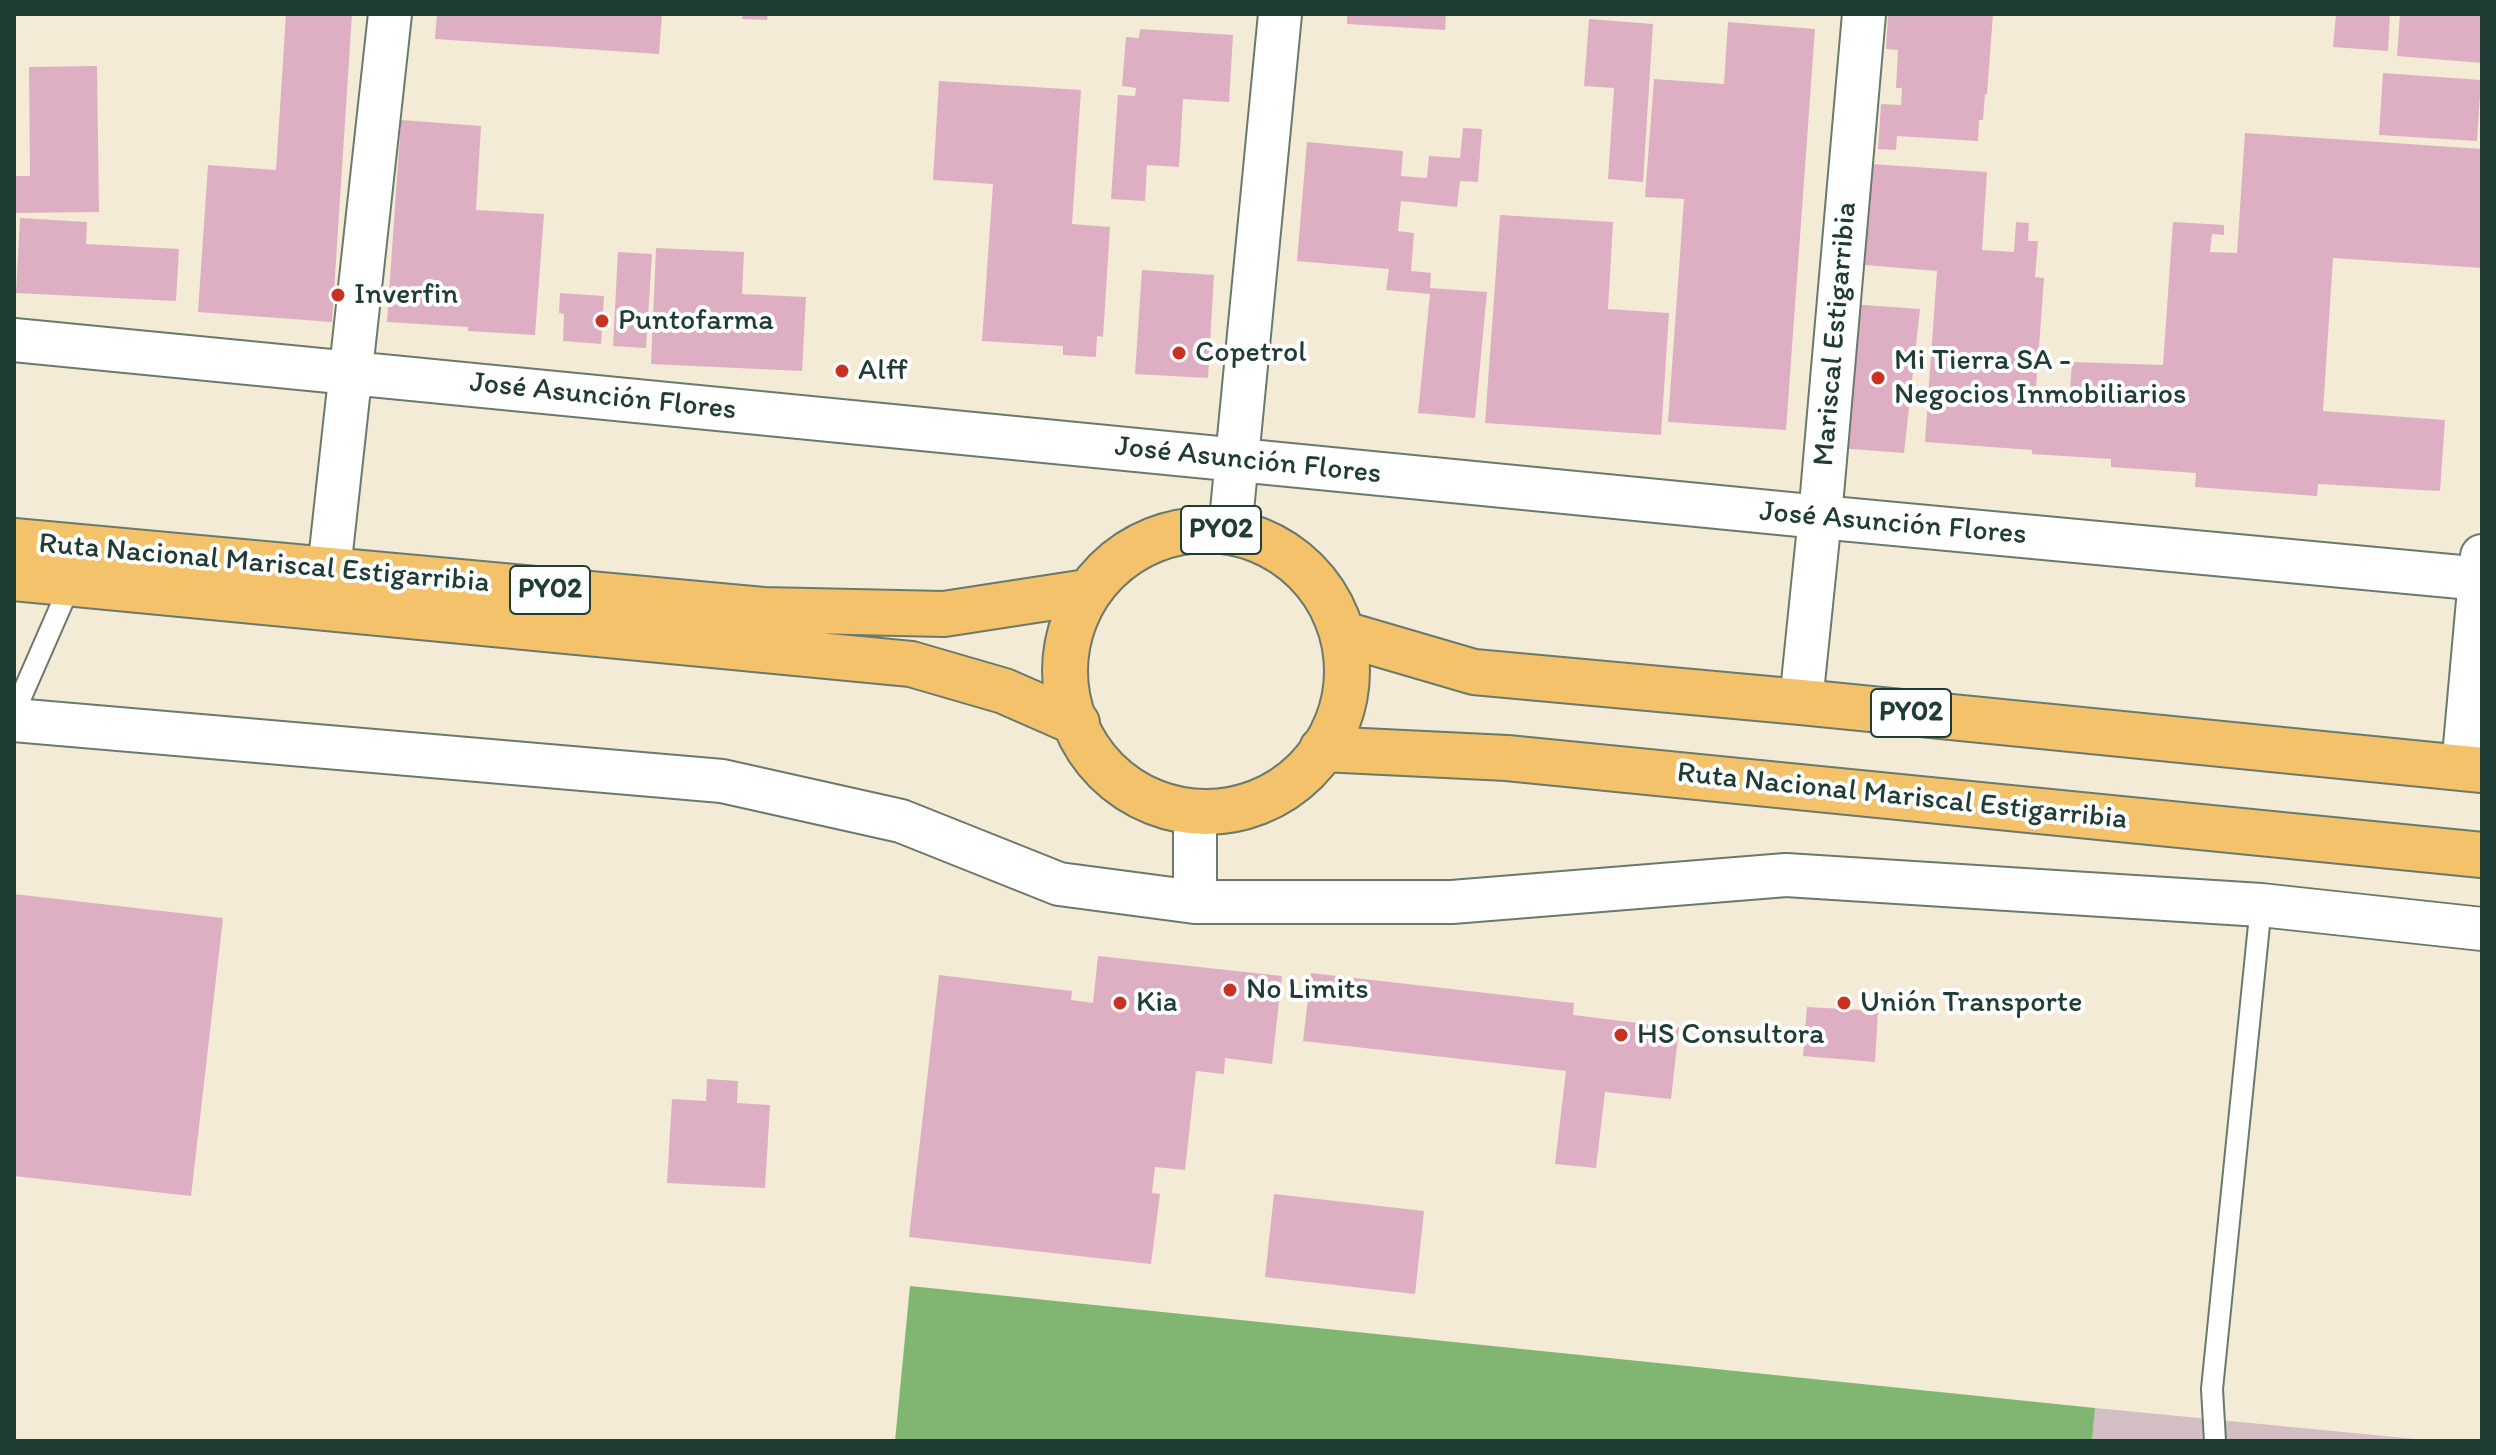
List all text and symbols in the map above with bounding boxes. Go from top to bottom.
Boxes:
street label: Mariscal Estigarribia [1807,200,1865,468]
place label: Inverfin [354,277,458,313]
marker: Inverfin [329,286,347,304]
place label: Puntofarma [618,303,774,339]
marker: Puntofarma [593,312,611,330]
place label: Copetrol [1195,335,1307,371]
place label: Mi Tierra SA - Negocios Inmobiliarios [1894,343,2187,414]
marker: Copetrol [1170,344,1188,362]
place label: Alff [858,353,908,389]
marker: Alff [833,362,851,380]
street label: José Asunción Flores [468,365,738,429]
marker: Mi Tierra SA - Negocios Inmobiliarios [1869,369,1887,387]
street label: José Asunción Flores [1113,429,1383,493]
street label: José Asunción Flores [1758,494,2028,554]
road number: PY02 [1181,506,1261,554]
street label: Ruta Nacional Mariscal Estigarribia [37,526,491,602]
road number: PY02 [510,566,590,614]
road number: PY02 [1871,689,1951,737]
street label: Ruta Nacional Mariscal Estigarribia [1675,755,2129,839]
place label: No Limits [1246,972,1369,1008]
marker: No Limits [1221,981,1239,999]
place label: Kia [1136,985,1178,1021]
place label: Unión Transporte [1860,985,2082,1021]
marker: Kia [1111,994,1129,1012]
marker: Unión Transporte [1835,994,1853,1012]
place label: HS Consultora [1637,1017,1825,1053]
marker: HS Consultora [1612,1026,1630,1044]

